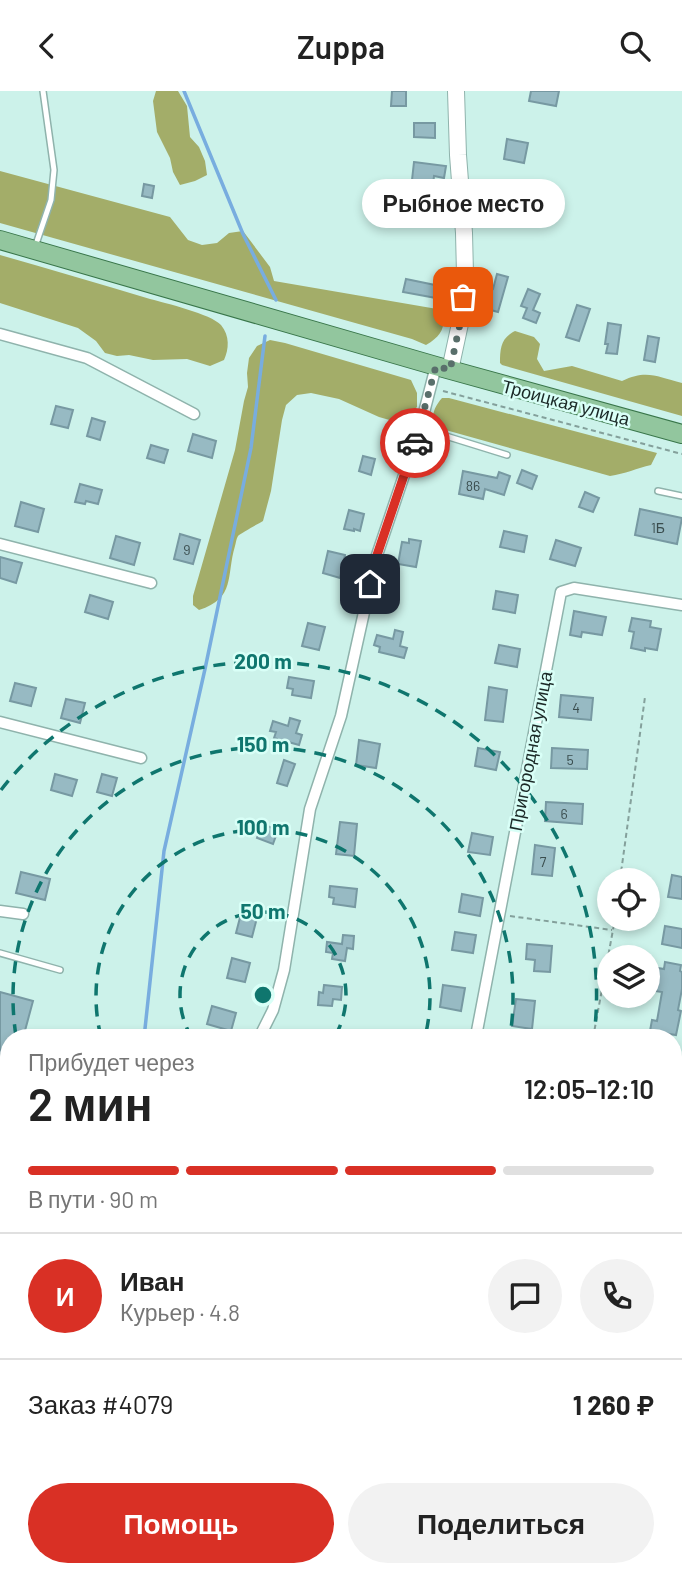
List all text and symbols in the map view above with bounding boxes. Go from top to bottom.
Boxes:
icon: back [28,27,66,65]
text: Zuppa [297,27,385,65]
icon: search [616,27,654,65]
callout: Рыбное место [362,178,564,227]
text: Рыбное место [383,189,544,217]
pin [433,267,493,327]
icon: bag [444,278,482,316]
street label: Троицкая улица [500,374,633,430]
courier [380,408,450,478]
icon: car [396,424,434,462]
house number: 86 [466,477,480,494]
house number: 1Б [651,519,665,536]
house number: 9 [183,541,191,558]
pin [340,554,400,614]
icon: home [351,565,389,603]
text: 200 m [234,648,292,673]
street label: Пригородная улица [504,668,556,833]
house number: 4 [572,699,580,716]
text: 150 m [237,731,289,756]
house number: 5 [566,751,574,768]
house number: 6 [560,805,568,822]
text: 100 m [236,814,290,839]
house number: 7 [540,853,547,870]
map controls [597,868,660,1008]
button: locate [597,868,660,931]
text: 50 m [240,898,286,923]
button: layers [597,945,660,1008]
centre of rings [251,983,275,1007]
text: Прибудет через [28,1048,195,1076]
text: 12:05–12:10 [524,1073,654,1104]
text: 2 мин [28,1075,153,1130]
text: В пути · 90 m [28,1185,158,1213]
button: chat [488,1259,562,1333]
button: phone [580,1259,654,1333]
text: Иван [120,1265,185,1296]
text: И [56,1280,74,1311]
text: Курьер · 4.8 [120,1298,240,1326]
text: Заказ #4079 [28,1388,173,1419]
text: 1 260 ₽ [573,1389,654,1420]
button: Помощь [28,1483,334,1563]
button: Поделиться [348,1483,654,1563]

